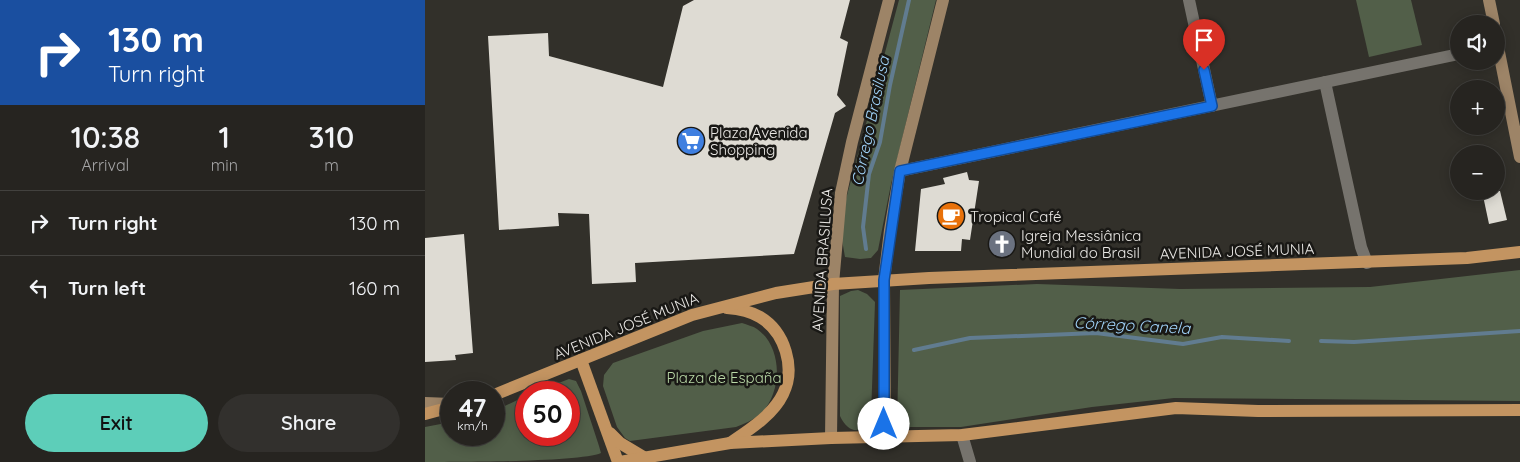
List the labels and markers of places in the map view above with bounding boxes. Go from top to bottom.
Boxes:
pin [1183,19,1225,70]
place label: Plaza Avenida Shopping [710,123,808,159]
supermarket icon: Plaza Avenida Shopping [676,126,706,156]
cafe icon: Tropical Café [936,201,966,231]
place label: Tropical Café [970,207,1062,226]
place label: Igreja Messiânica Mundial do Brasil [1021,226,1141,262]
church icon: Igreja Messiânica Mundial do Brasil [987,229,1017,259]

